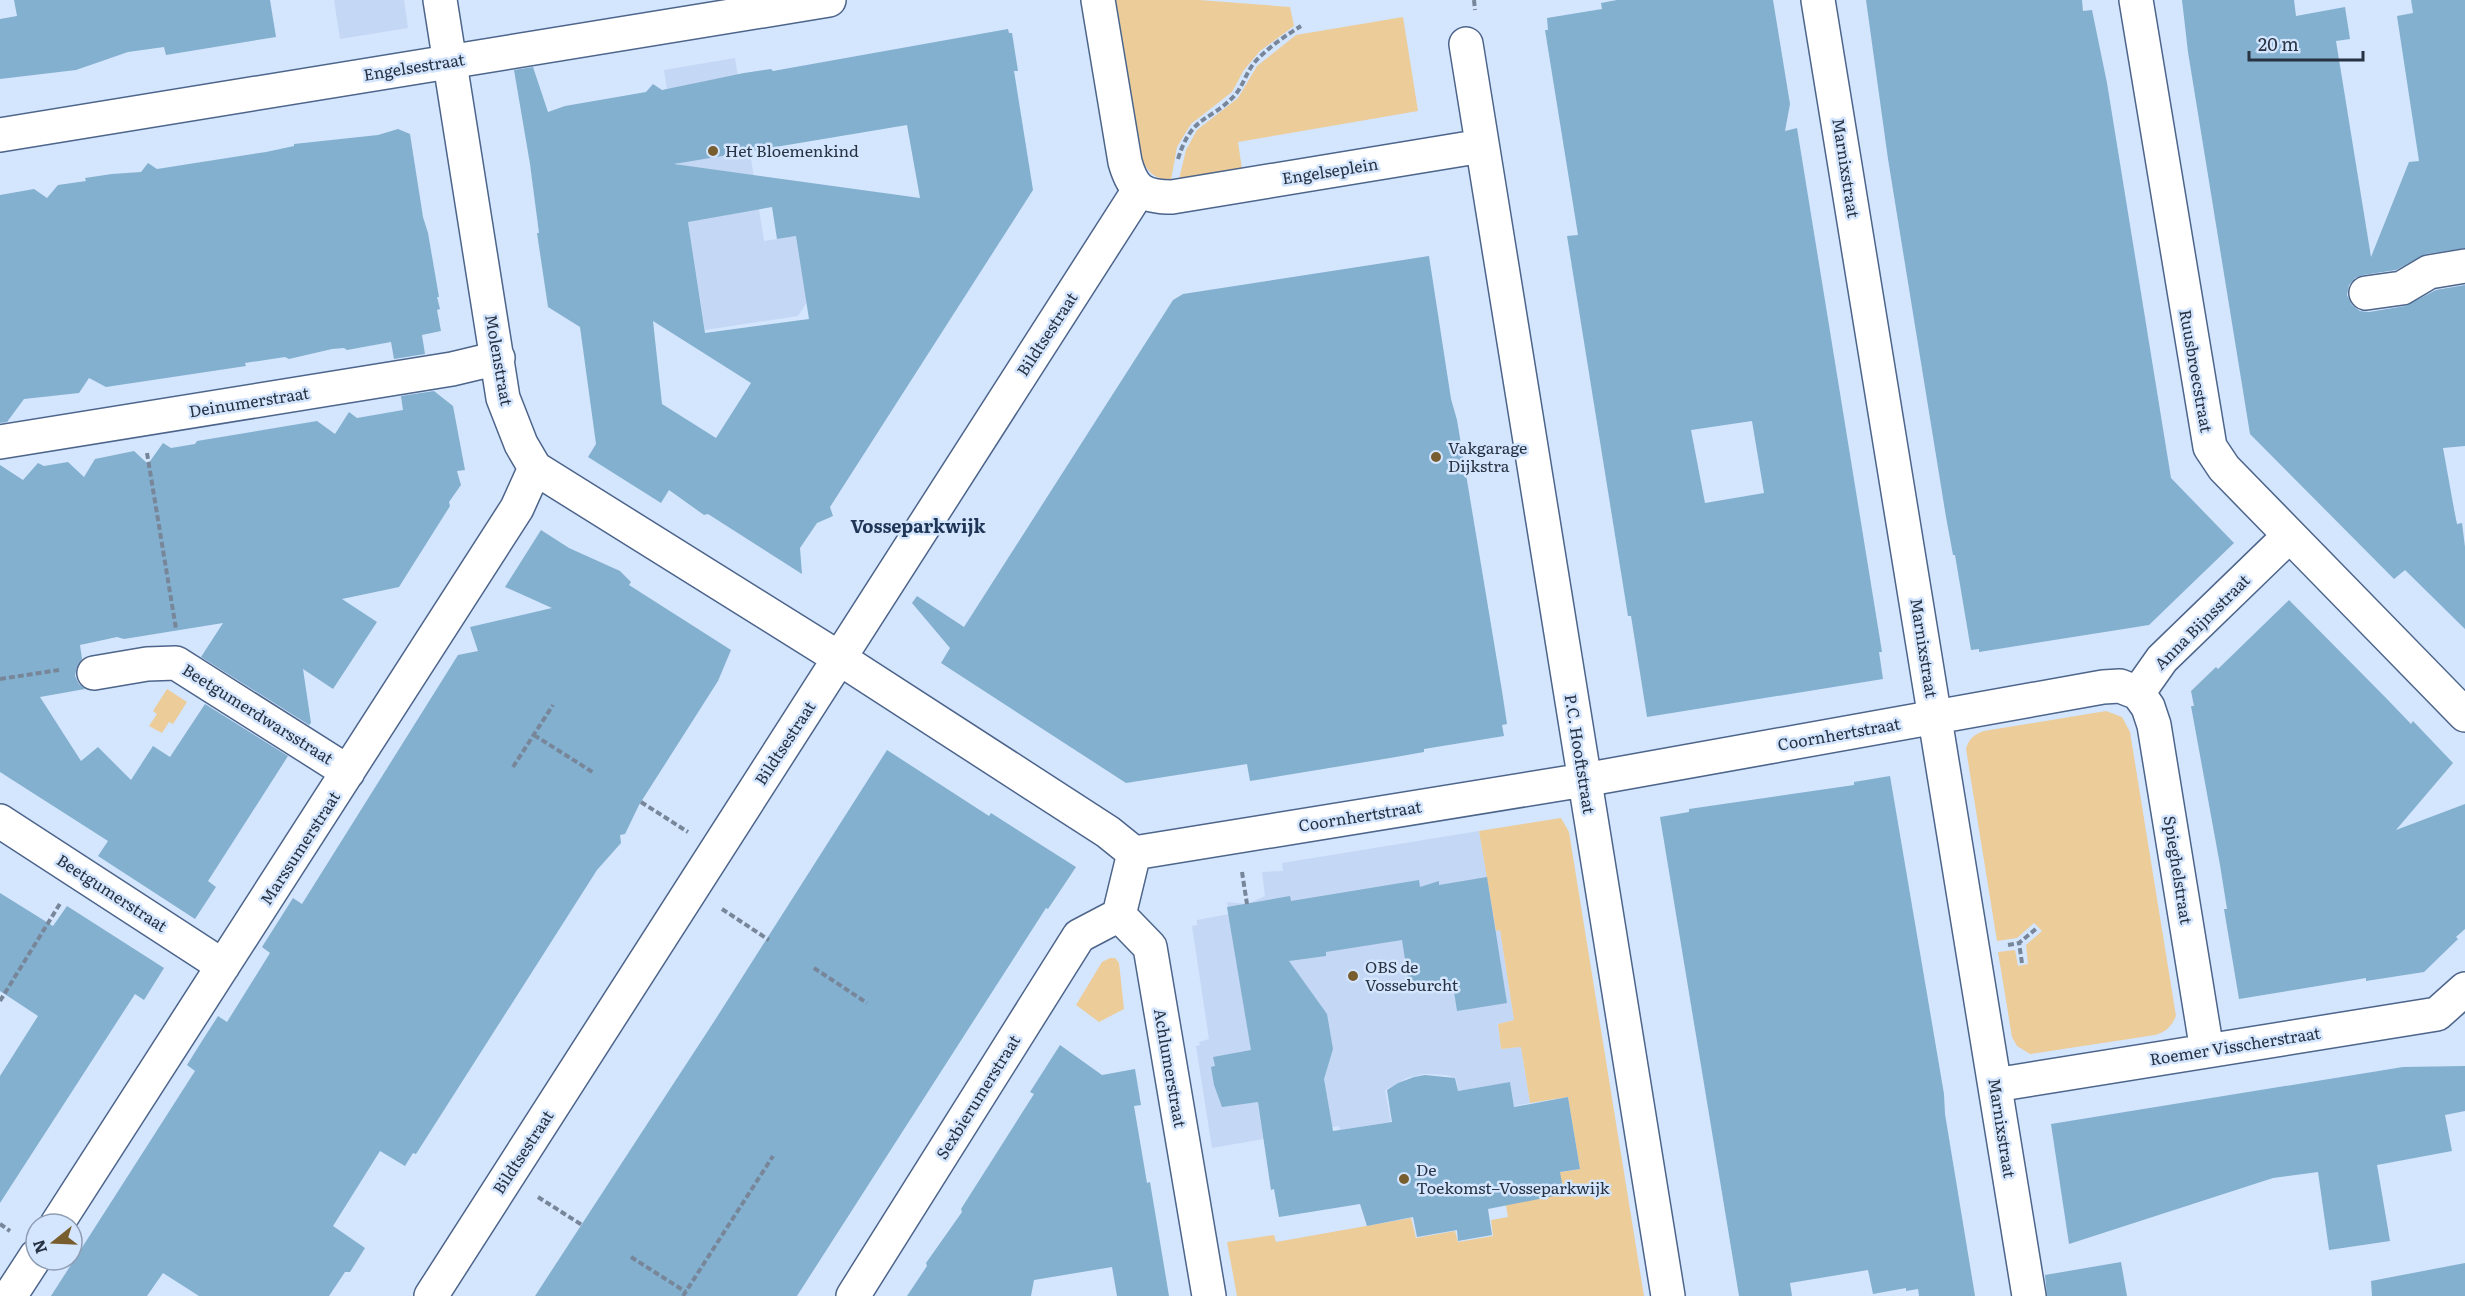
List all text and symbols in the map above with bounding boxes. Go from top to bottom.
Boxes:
scale bar [2249,24,2363,62]
text: 20 m [2258,30,2299,57]
street label: Engelsestraat [362,46,467,86]
street label: Marnixstraat [1827,116,1867,220]
place label: Het Bloemenkind [725,138,859,162]
marker: Het Bloemenkind [706,144,720,158]
street label: Engelseplein [1280,150,1380,189]
street label: Bildtsestraat [1010,286,1083,380]
street label: Ruusbroecstraat [2174,307,2220,435]
street label: Molenstraat [480,312,520,408]
street label: Deinumerstraat [187,380,311,422]
place label: Vakgarage Dijkstra [1448,435,1527,477]
marker: Vakgarage Dijkstra [1429,450,1443,464]
district label: Vosseparkwijk [850,512,986,539]
street label: Anna Bijnsstraat [2148,568,2255,675]
street label: Marnixstraat [1905,596,1945,700]
street label: Beetgumerdwarsstraat [178,657,339,770]
street label: P.C. Hooftstraat [1560,692,1602,816]
street label: Bildtsestraat [748,695,821,789]
street label: Coornhertstraat [1776,710,1903,756]
street label: Marssumerstraat [253,785,345,909]
street label: Coornhertstraat [1297,793,1424,837]
street label: Spieghelstraat [2159,814,2200,926]
street label: Beetgumerstraat [52,847,173,937]
place label: OBS de Vosseburcht [1365,954,1459,996]
marker: OBS de Vosseburcht [1346,969,1360,983]
street label: Achlumerstraat [1149,1006,1193,1130]
street label: Roemer Visscherstraat [2148,1020,2322,1070]
street label: Sexbierumerstraat [929,1029,1025,1163]
street label: Marnixstraat [1983,1076,2023,1180]
street label: Bildtsestraat [486,1104,559,1198]
place label: De Toekomst–Vosseparkwijk [1416,1157,1610,1199]
marker: De Toekomst–Vosseparkwijk [1397,1172,1411,1186]
north arrow [24,1212,84,1272]
text: N [25,1237,52,1257]

